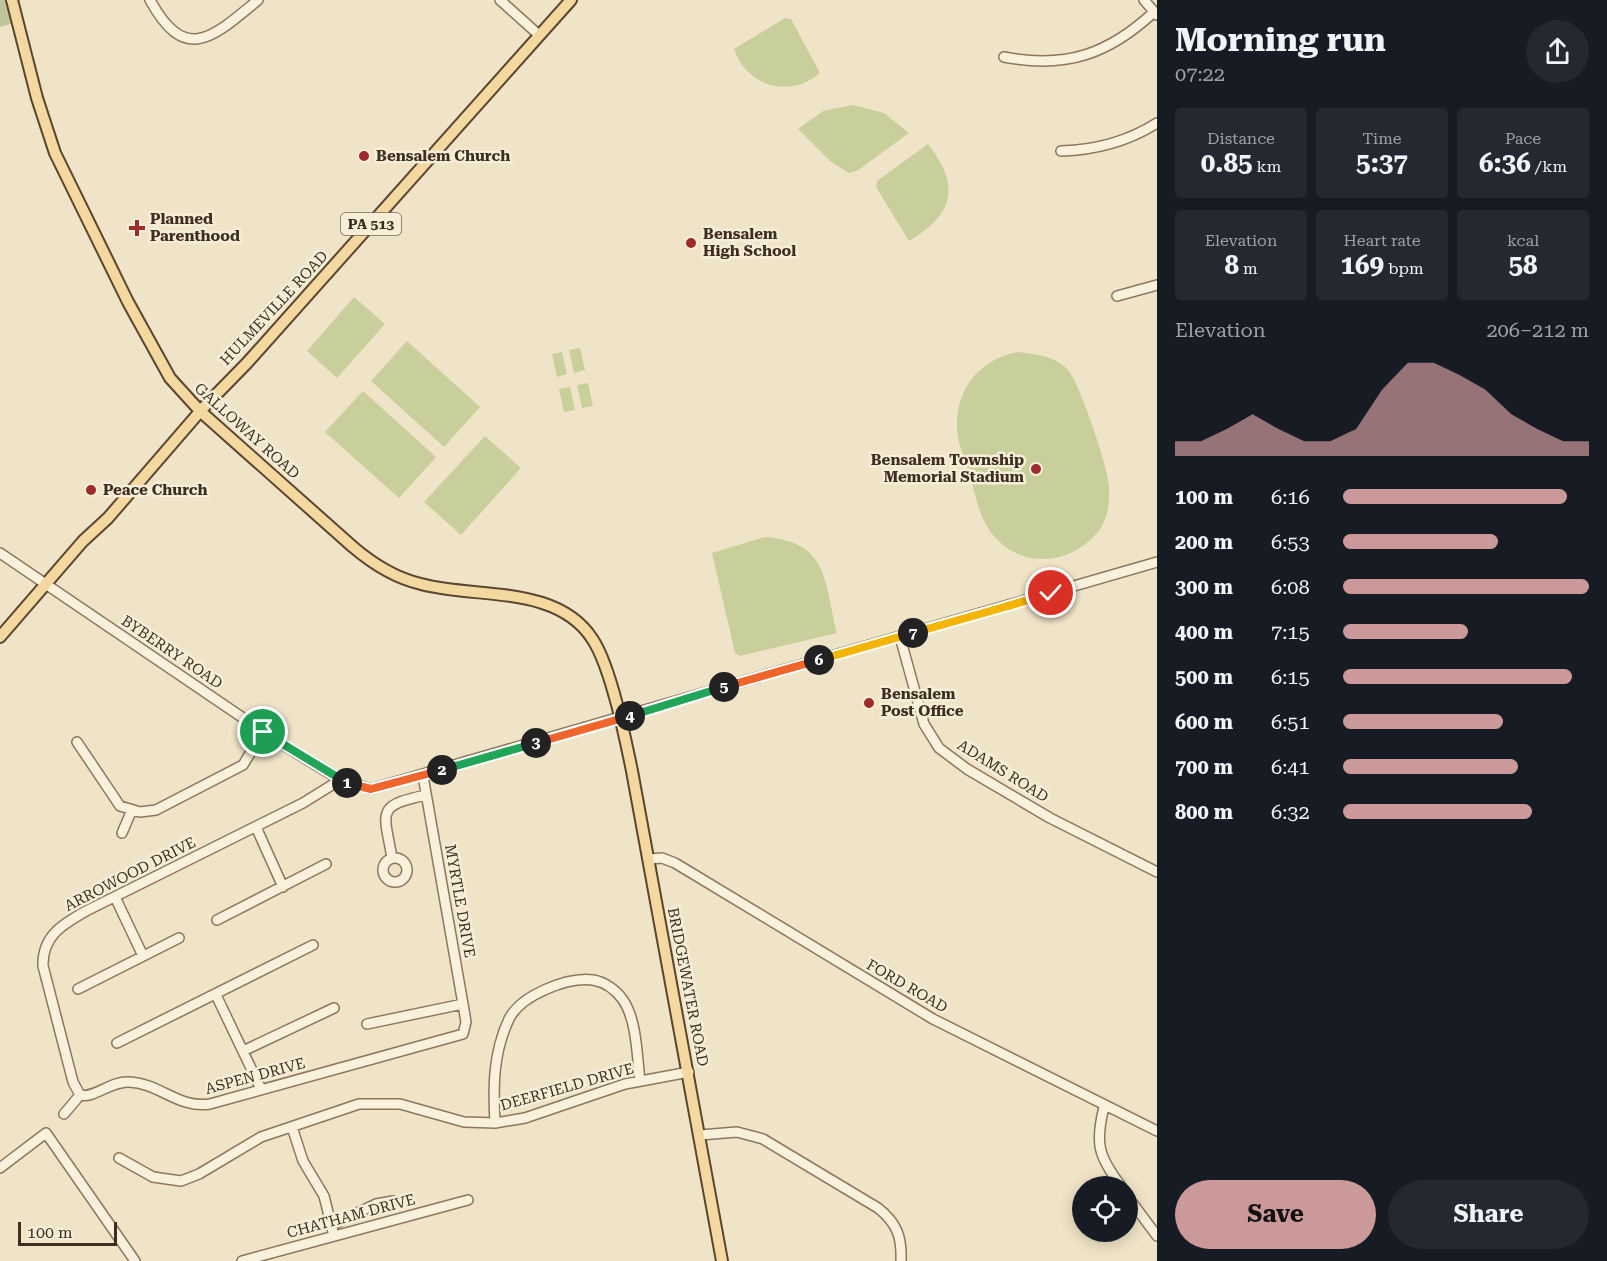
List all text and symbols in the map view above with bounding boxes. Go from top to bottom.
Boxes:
text: Morning run [1175,20,1386,59]
button: share [1526,20,1589,83]
text: 07:22 [1175,62,1225,86]
text: Distance [1207,129,1275,148]
text: Time [1362,129,1402,148]
text: Pace [1505,129,1541,148]
place label: Bensalem Church [376,147,510,165]
text: 0.85 [1201,148,1253,178]
text: 5:37 [1356,148,1408,178]
text: 6:36 [1479,148,1531,178]
marker: Bensalem Church [357,149,371,163]
text: km [1253,157,1281,176]
text: /km [1531,157,1567,176]
place label: Planned Parenthood [150,210,240,245]
road number: PA 513 [341,213,401,235]
marker: Planned Parenthood [128,219,146,237]
place label: Bensalem High School [703,225,796,260]
text: Elevation [1205,231,1277,250]
text: Heart rate [1344,231,1420,250]
text: kcal [1507,231,1539,250]
marker: Bensalem High School [684,236,698,250]
street label: HULMEVILLE ROAD [216,247,332,369]
text: 8 [1224,250,1239,280]
text: 169 [1340,250,1384,280]
text: 58 [1508,250,1538,280]
text: m [1239,259,1258,278]
text: bpm [1384,259,1424,278]
text: Elevation [1175,318,1266,342]
text: 206–212 m [1486,318,1589,342]
street label: GALLOWAY ROAD [191,379,303,483]
place label: Bensalem Township Memorial Stadium [871,451,1025,486]
marker: Bensalem Township Memorial Stadium [1029,462,1043,476]
place label: Peace Church [103,481,208,499]
marker: Peace Church [84,483,98,497]
text: 100 m [1175,485,1233,509]
text: 6:16 [1271,485,1310,509]
text: 200 m [1175,530,1233,554]
text: 6:53 [1271,530,1310,554]
pin [1025,567,1076,618]
text: 300 m [1175,575,1233,599]
text: 6:08 [1271,575,1310,599]
icon: check [1034,576,1067,609]
street label: BYBERRY ROAD [118,612,226,692]
pin: 7 [898,618,928,648]
text: 400 m [1175,620,1233,644]
text: 7:15 [1271,620,1310,644]
text: 7 [909,623,917,642]
pin: 6 [804,645,834,675]
text: 6 [815,650,823,669]
text: 500 m [1175,665,1233,689]
text: 6:15 [1271,665,1310,689]
pin: 5 [709,672,739,702]
text: 5 [720,677,728,696]
place label: Bensalem Post Office [881,685,964,720]
marker: Bensalem Post Office [862,696,876,710]
pin: 4 [615,701,645,731]
pin [237,706,288,757]
text: 4 [626,706,634,725]
text: 600 m [1175,710,1233,734]
text: 6:51 [1271,710,1310,734]
icon: arrive [246,715,279,748]
pin: 3 [521,728,551,758]
text: 3 [532,733,540,752]
street label: ADAMS ROAD [954,736,1052,806]
pin: 2 [427,755,457,785]
text: 700 m [1175,755,1233,779]
text: 6:41 [1271,755,1310,779]
text: 2 [438,760,446,779]
pin: 1 [332,768,362,798]
text: 1 [343,773,351,792]
text: 800 m [1175,800,1233,824]
text: 6:32 [1271,800,1310,824]
street label: ARROWOOD DRIVE [61,833,199,915]
street label: MYRTLE DRIVE [441,843,479,959]
street label: BRIDGEWATER ROAD [664,906,712,1068]
street label: FORD ROAD [863,956,951,1016]
street label: ASPEN DRIVE [203,1054,307,1098]
street label: DEERFIELD DRIVE [498,1059,636,1115]
map controls [1072,1176,1138,1242]
button: locate [1072,1176,1138,1242]
button: Save [1175,1180,1376,1249]
button: Share [1388,1180,1589,1249]
street label: CHATHAM DRIVE [285,1190,417,1242]
scale bar [18,1219,117,1246]
text: 100 m [27,1223,73,1242]

